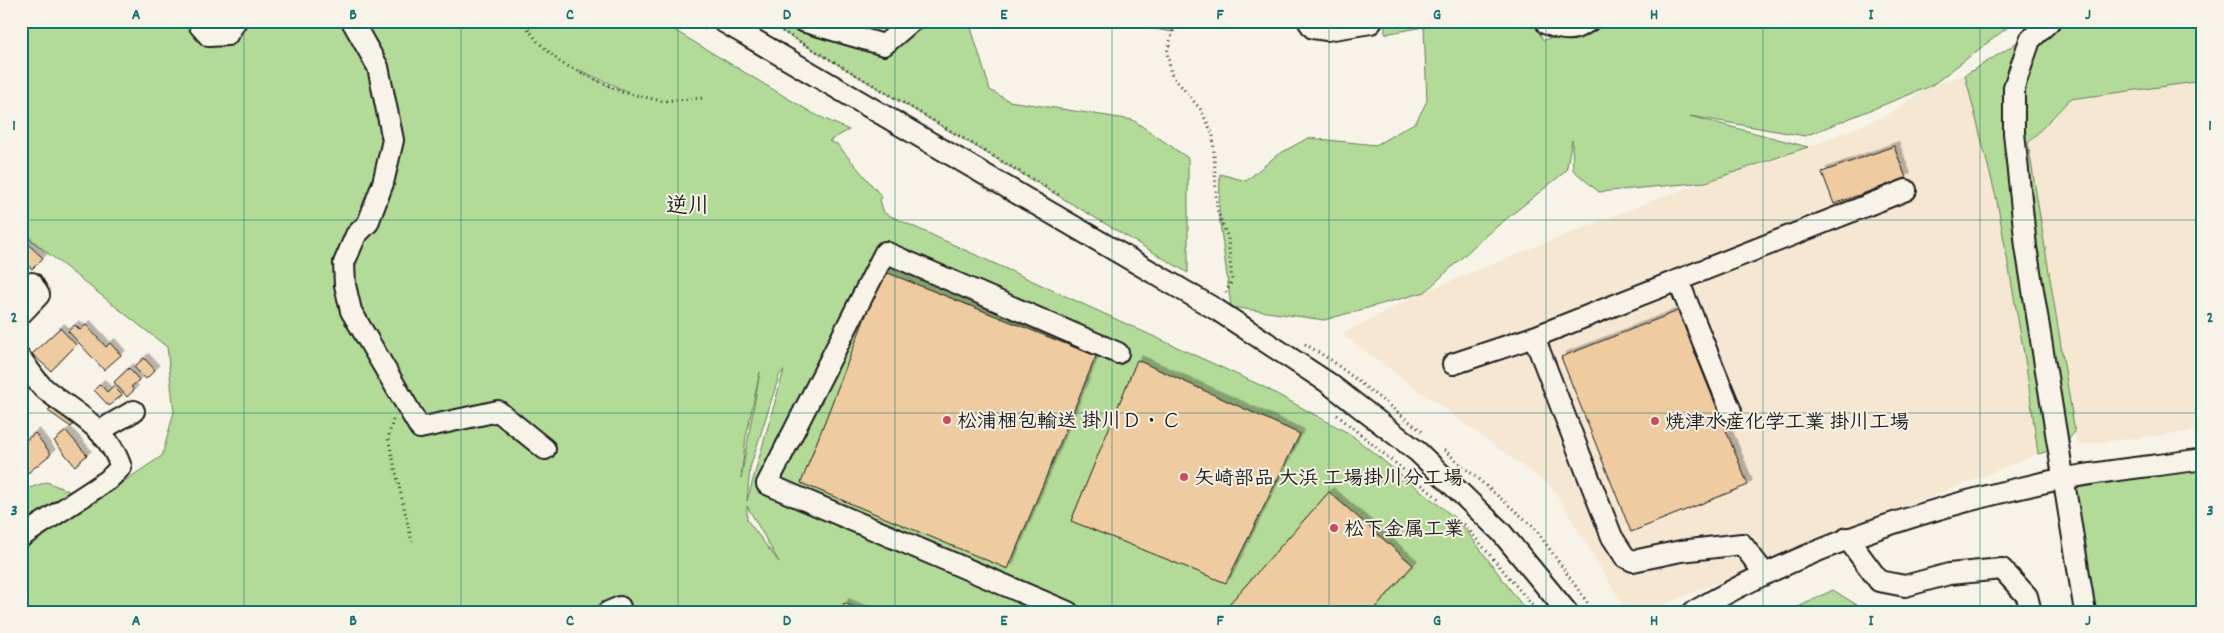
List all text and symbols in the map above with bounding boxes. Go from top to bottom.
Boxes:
text: A [132,4,141,27]
text: B [349,4,357,27]
text: C [566,4,574,27]
text: D [783,4,792,27]
text: E [1000,4,1008,27]
text: F [1216,4,1224,27]
text: G [1433,4,1441,27]
text: H [1650,4,1658,27]
text: I [1869,4,1875,27]
text: J [2085,4,2091,27]
text: 1 [12,115,16,138]
text: 1 [2208,115,2212,138]
district label: 逆川 [666,192,710,223]
text: 2 [11,307,18,330]
text: 2 [2207,307,2214,330]
place label: 松浦梱包輸送 掛川Ｄ・Ｃ [957,409,1182,437]
place label: 焼津水産化学工業 掛川工場 [1665,410,1910,438]
marker: 松浦梱包輸送 掛川Ｄ・Ｃ [941,414,953,426]
marker: 焼津水産化学工業 掛川工場 [1649,415,1661,427]
place label: 矢崎部品 大浜 工場掛川分工場 [1194,466,1463,494]
marker: 矢崎部品 大浜 工場掛川分工場 [1178,471,1190,483]
text: 3 [10,500,18,523]
text: 3 [2206,500,2214,523]
place label: 松下金属工業 [1344,517,1464,545]
marker: 松下金属工業 [1328,522,1340,534]
text: A [132,610,141,633]
text: B [349,610,357,633]
text: C [566,610,574,633]
text: D [783,610,792,633]
text: E [1000,610,1008,633]
text: F [1216,610,1224,633]
text: G [1433,610,1441,633]
text: H [1650,610,1658,633]
text: I [1869,610,1875,633]
text: J [2085,610,2091,633]

